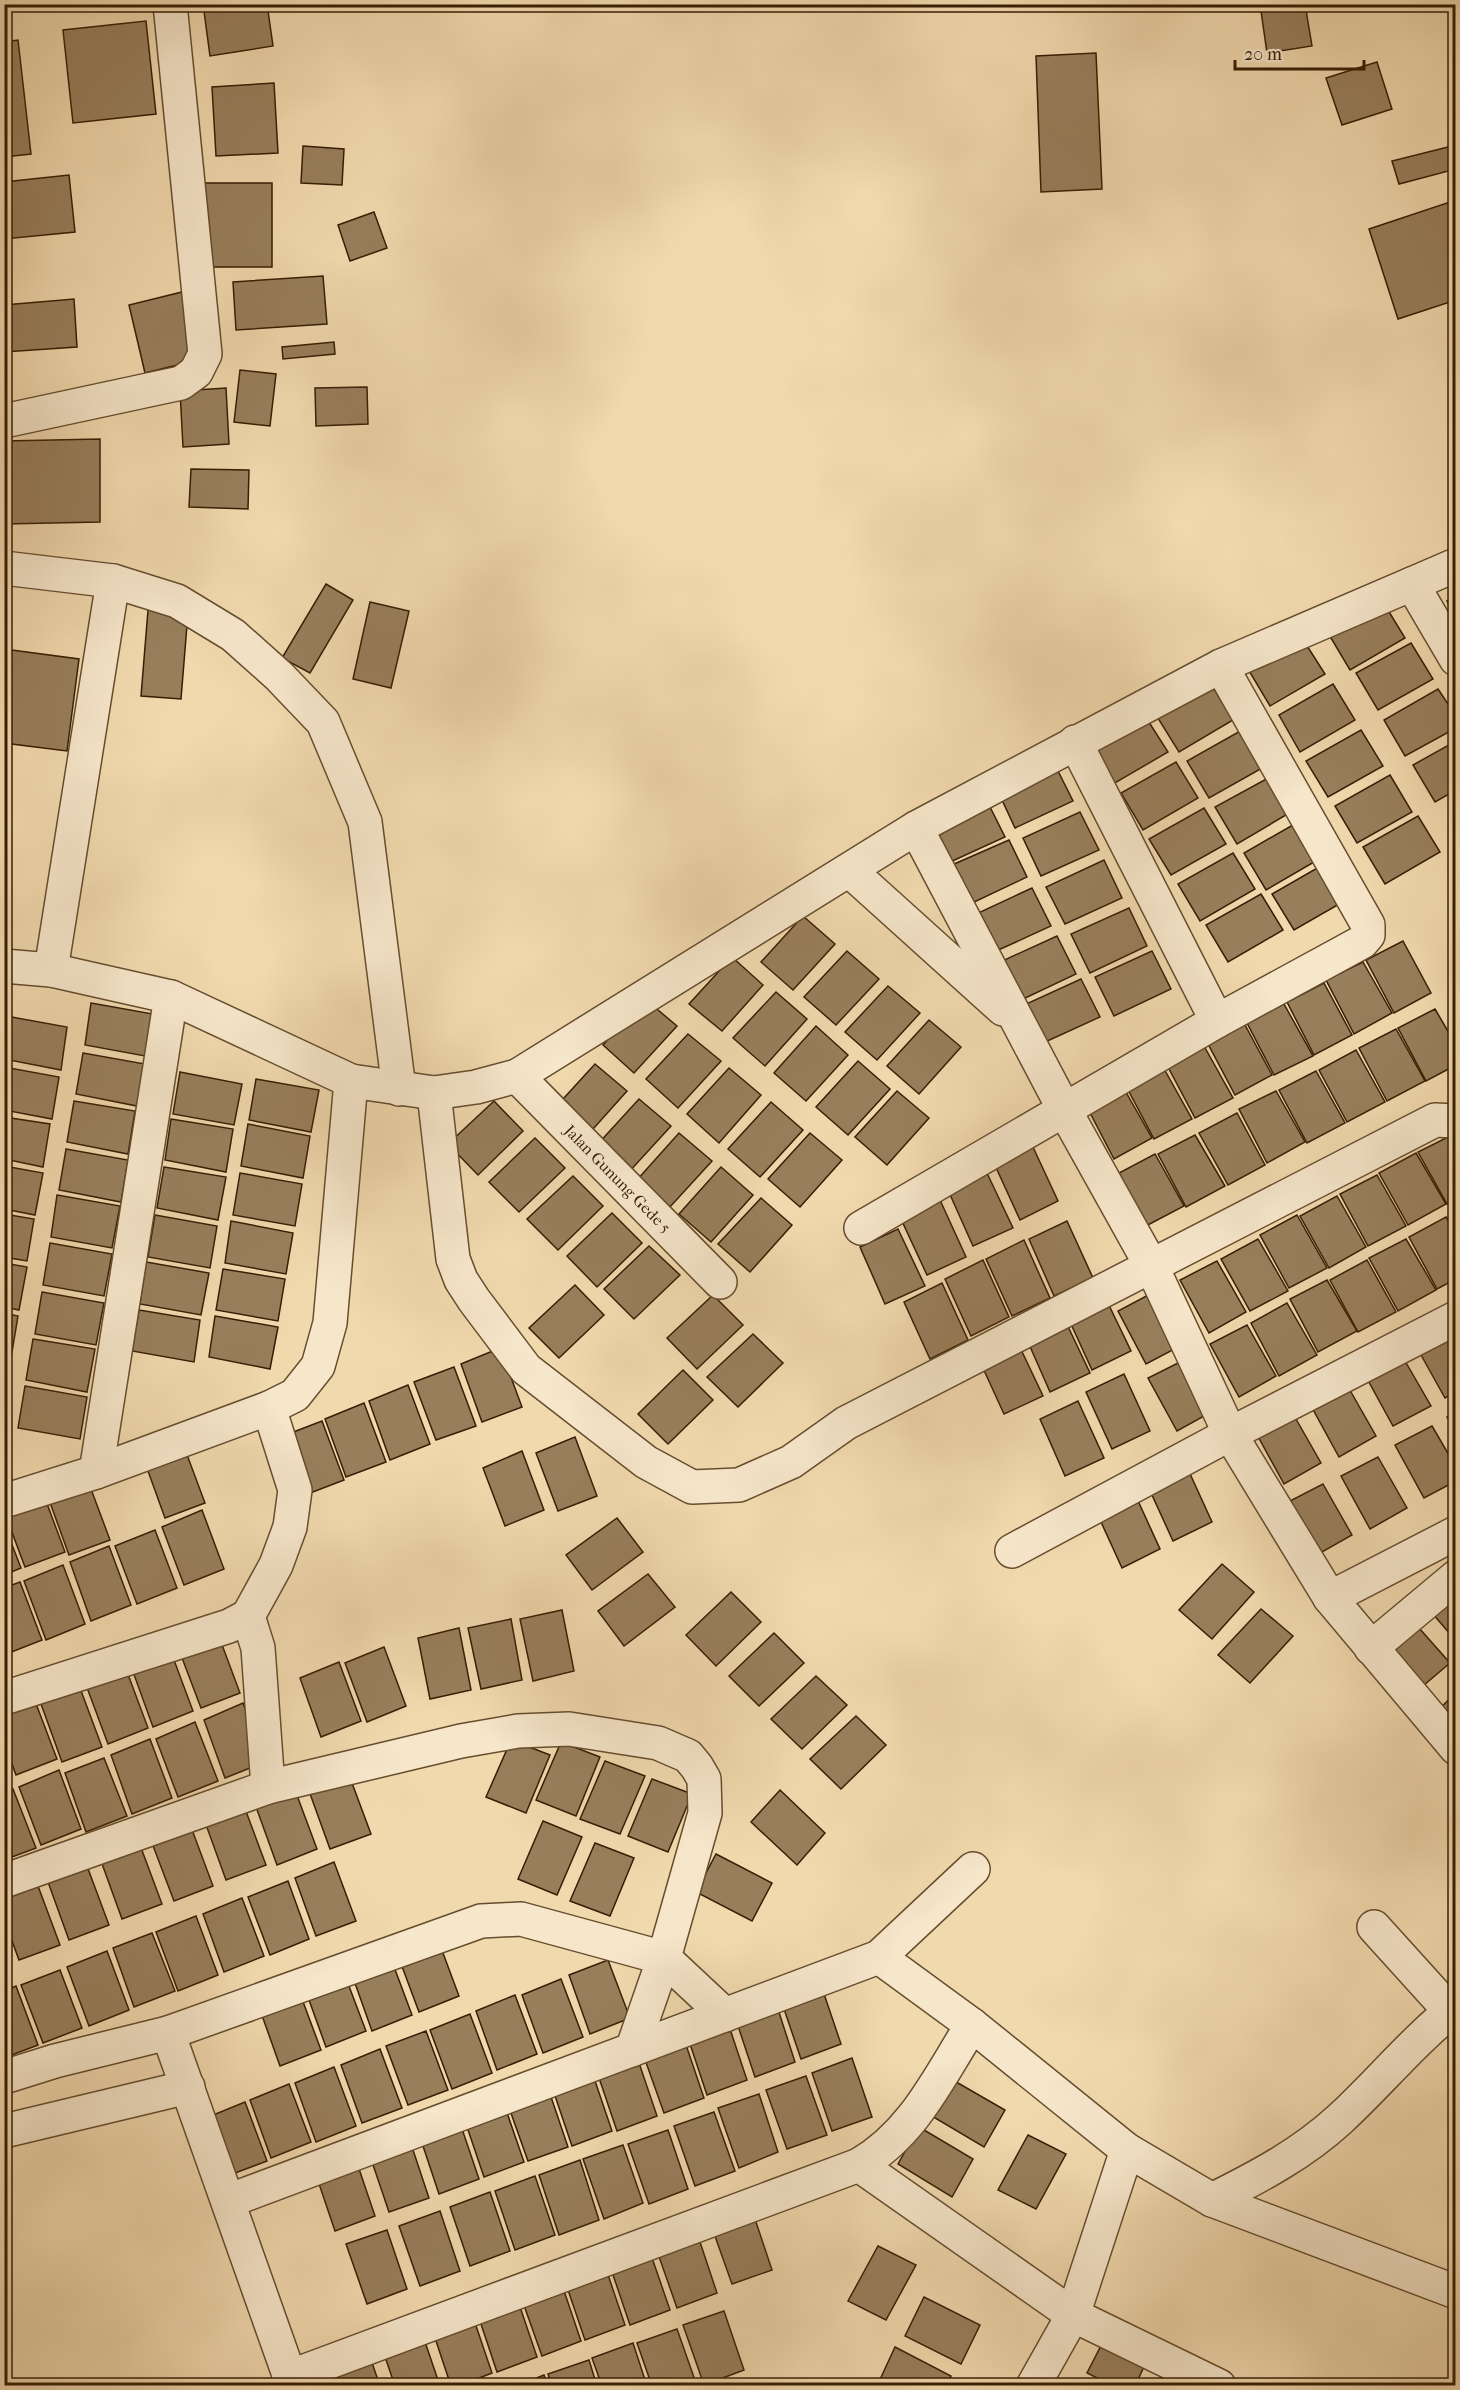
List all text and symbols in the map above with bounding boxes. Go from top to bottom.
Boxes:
scale bar [1235,33,1364,71]
text: 20 m [1244,44,1282,65]
street label: Jalan Gunung Gede 5 [559,1119,675,1236]

